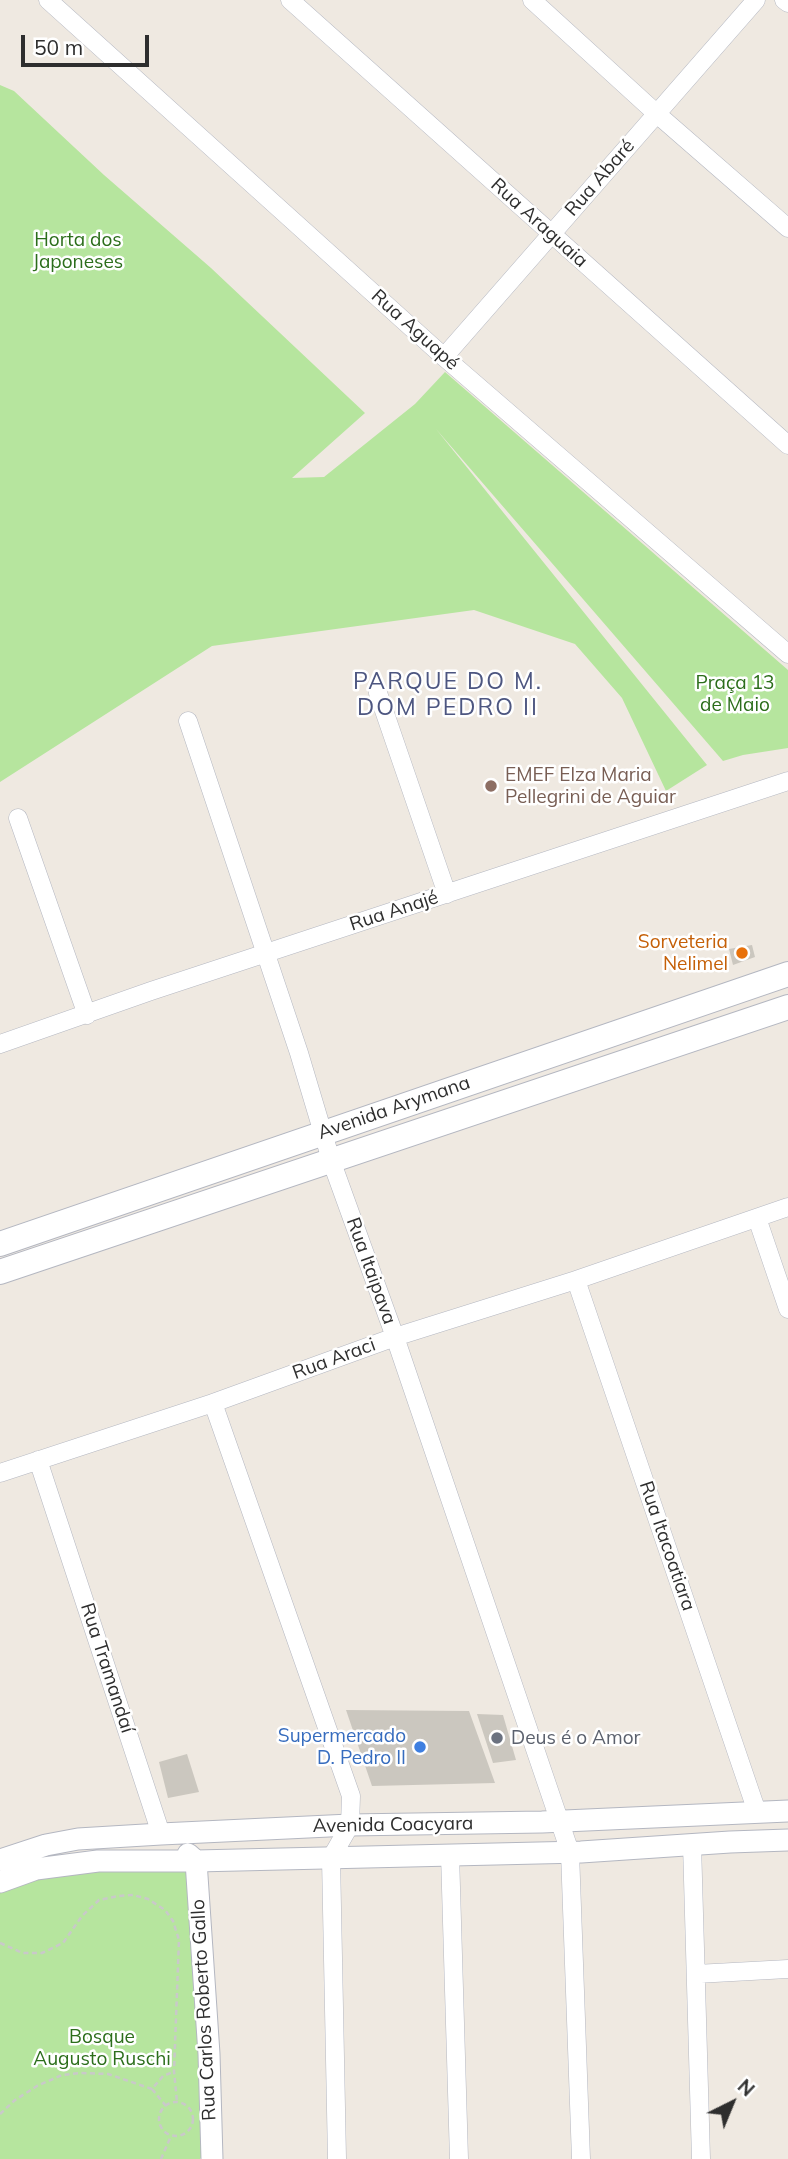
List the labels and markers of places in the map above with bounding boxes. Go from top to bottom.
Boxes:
place label: EMEF Elza Maria Pellegrini de Aguiar [505,764,676,808]
marker: EMEF Elza Maria Pellegrini de Aguiar [483,778,499,794]
place label: Sorveteria Nelimel [638,931,728,975]
marker: Sorveteria Nelimel [734,945,750,961]
place label: Supermercado D. Pedro II [278,1725,406,1769]
place label: Deus é o Amor [511,1727,640,1749]
marker: Deus é o Amor [489,1730,505,1746]
marker: Supermercado D. Pedro II [412,1739,428,1755]

